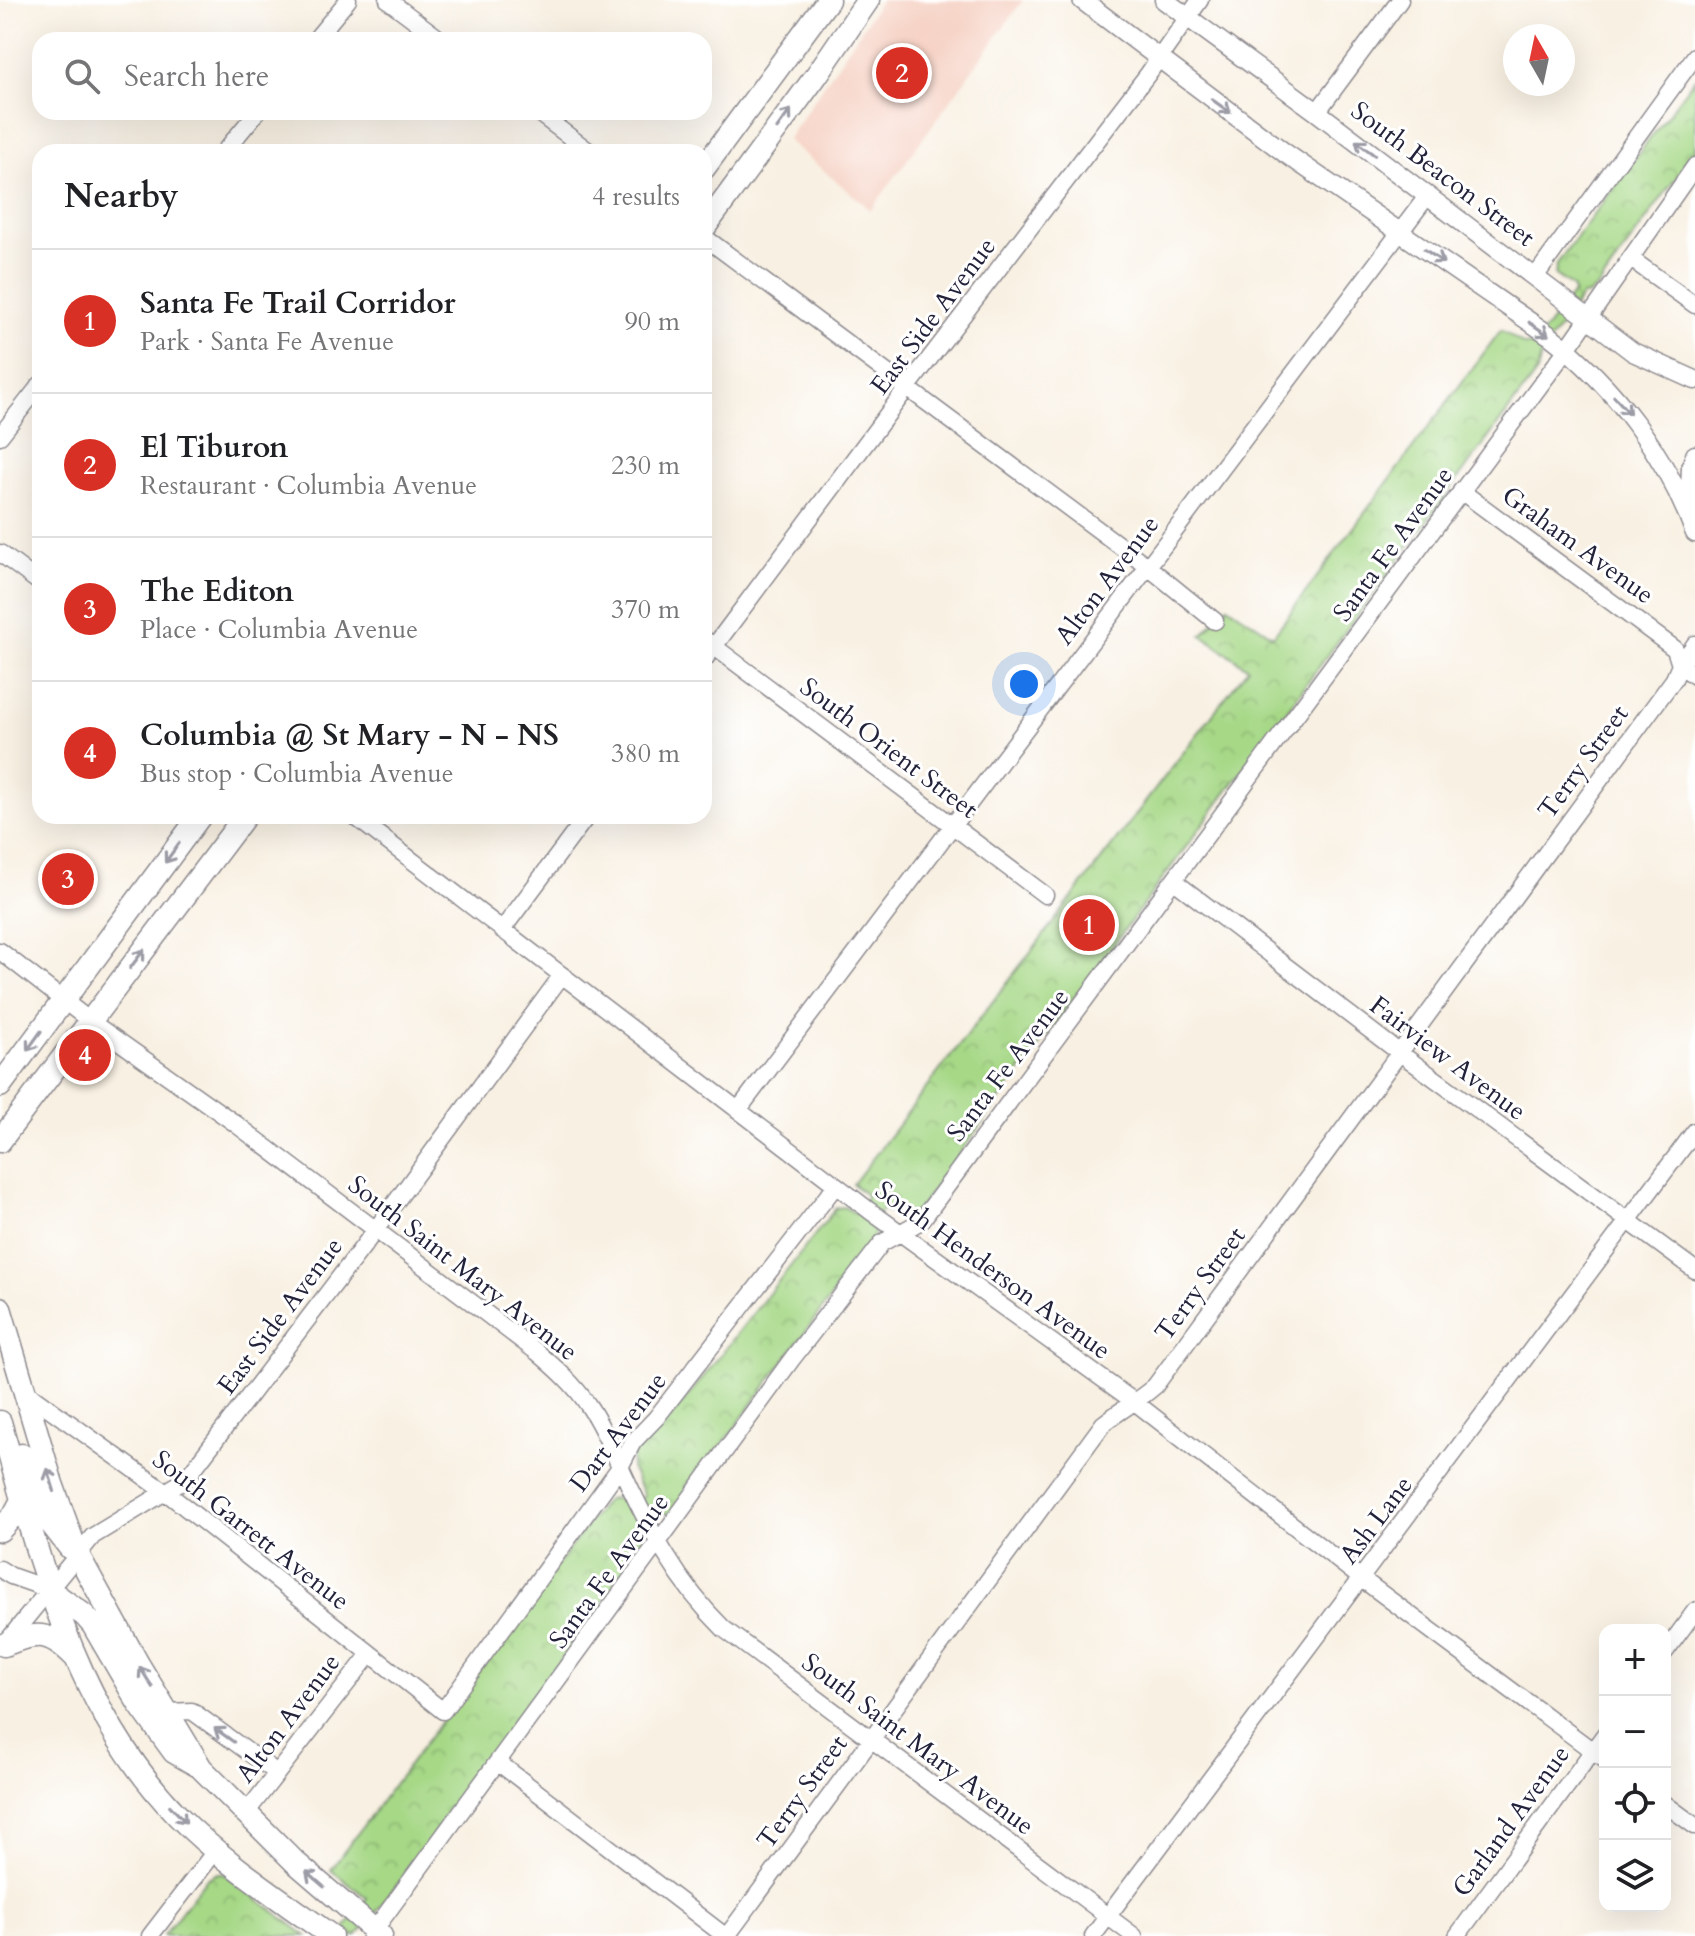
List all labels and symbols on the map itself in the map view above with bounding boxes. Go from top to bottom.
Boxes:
north arrow [1503,24,1575,96]
pin: 2 [876,43,928,103]
street label: South Beacon Street [1344,93,1542,255]
one-way arrow [1210,98,1232,115]
one-way arrow [776,109,793,130]
one-way arrow [1355,140,1376,157]
street label: East Side Avenue [862,230,1004,402]
one-way arrow [1422,248,1444,264]
one-way arrow [1528,321,1550,337]
one-way arrow [1612,395,1631,415]
street label: Santa Fe Avenue [1325,460,1461,628]
street label: Graham Avenue [1495,478,1661,612]
street label: Alton Avenue [1047,508,1167,652]
your location [1004,664,1044,704]
street label: South Orient Street [793,670,985,826]
street label: Terry Street [1530,698,1636,826]
one-way arrow [164,842,181,863]
pin: 3 [42,849,94,909]
pin: 1 [1063,895,1115,955]
one-way arrow [129,949,146,970]
street label: Santa Fe Avenue [939,981,1077,1149]
street label: Fairview Avenue [1363,988,1533,1128]
pin: 4 [59,1025,111,1085]
one-way arrow [26,1030,43,1051]
street label: South Saint Mary Avenue [341,1167,585,1369]
street label: South Henderson Avenue [868,1173,1118,1367]
street label: Terry Street [1147,1220,1253,1348]
street label: East Side Avenue [209,1230,351,1402]
street label: Dart Avenue [561,1365,675,1499]
street label: South Garrett Avenue [145,1442,357,1618]
one-way arrow [43,1467,58,1493]
street label: Ash Lane [1331,1469,1421,1571]
street label: Santa Fe Avenue [541,1487,677,1655]
street label: South Saint Mary Avenue [795,1645,1041,1843]
street label: Alton Avenue [228,1646,348,1790]
one-way arrow [138,1666,154,1689]
one-way arrow [214,1726,236,1743]
street label: Terry Street [749,1728,855,1856]
street label: Garland Avenue [1444,1738,1578,1904]
one-way arrow [168,1804,187,1824]
one-way arrow [306,1871,326,1889]

